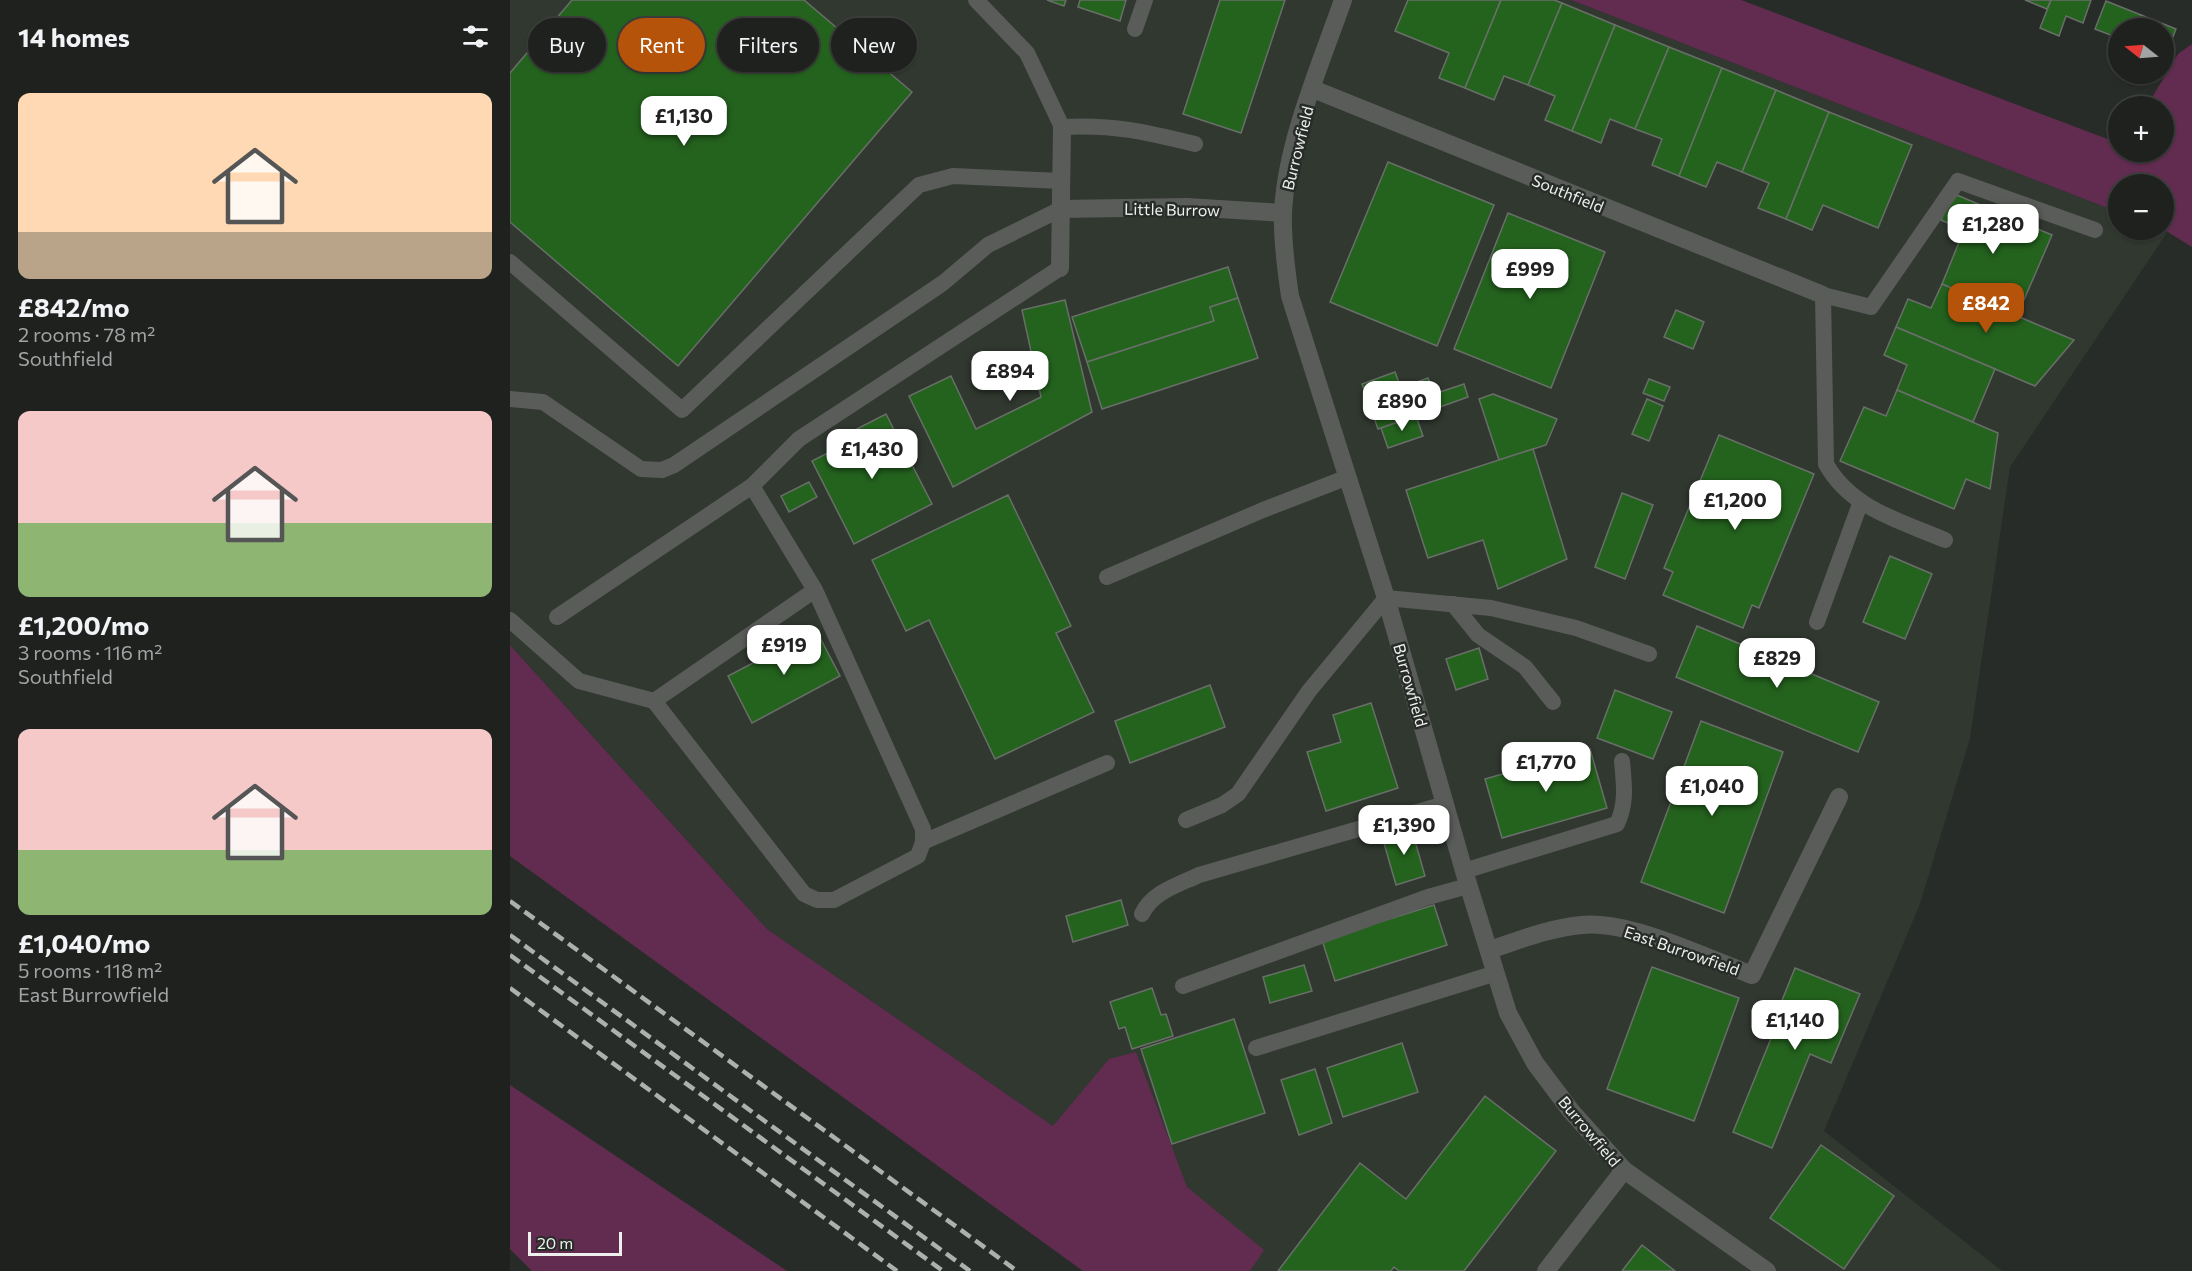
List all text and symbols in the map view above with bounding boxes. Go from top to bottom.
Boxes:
chip: Buy [528,18,606,72]
chip: Rent [618,18,705,72]
chip: Filters [717,18,819,72]
chip: New [831,18,917,72]
north arrow [2108,18,2174,84]
map controls [2108,18,2174,240]
icon: filters [459,20,492,53]
text: 14 homes [18,21,130,52]
pin: £1,130 [635,96,733,147]
button: + [2108,96,2174,162]
text: £1,130 [655,103,713,127]
street label: Burrowfield [1277,104,1317,192]
icon: home [201,132,309,240]
street label: Southfield [1529,170,1607,216]
button: − [2108,174,2174,240]
street label: Little Burrow [1124,199,1220,219]
pin: £1,280 [1944,204,2042,255]
text: £1,280 [1962,211,2024,235]
pin: £999 [1494,249,1566,300]
text: £999 [1505,256,1555,280]
pin: £842 [1950,283,2022,334]
text: £842 [1962,290,2010,314]
text: £842/mo [18,291,130,322]
text: 2 rooms · 78 m² [18,322,155,346]
text: Southfield [18,346,113,370]
pin: £894 [974,351,1046,402]
text: £894 [985,358,1035,382]
pin: £890 [1366,381,1438,432]
text: £890 [1377,388,1427,412]
pin: £1,430 [823,429,921,480]
text: £1,430 [841,436,903,460]
icon: home [201,450,309,558]
pin: £1,200 [1686,480,1784,531]
text: £1,200 [1703,487,1767,511]
text: £1,200/mo [18,609,149,640]
pin: £919 [748,625,820,676]
text: £919 [761,632,807,656]
pin: £829 [1741,638,1813,689]
text: 3 rooms · 116 m² [18,640,162,664]
street label: Burrowfield [1390,641,1432,729]
text: £829 [1753,645,1801,669]
text: Southfield [18,664,113,688]
pin: £1,770 [1497,742,1595,793]
text: £1,770 [1516,749,1576,773]
pin: £1,040 [1663,766,1761,817]
icon: home [201,768,309,876]
text: £1,040 [1680,773,1744,797]
pin: £1,390 [1355,805,1453,856]
text: £1,390 [1372,812,1436,836]
street label: East Burrowfield [1622,921,1742,979]
text: £1,040/mo [18,927,150,958]
text: 5 rooms · 118 m² [18,958,162,982]
text: East Burrowfield [18,982,169,1006]
pin: £1,140 [1746,1000,1844,1051]
text: £1,140 [1766,1007,1824,1031]
street label: Burrowfield [1555,1092,1625,1170]
scale bar [528,1229,622,1256]
text: 20 m [537,1233,573,1252]

